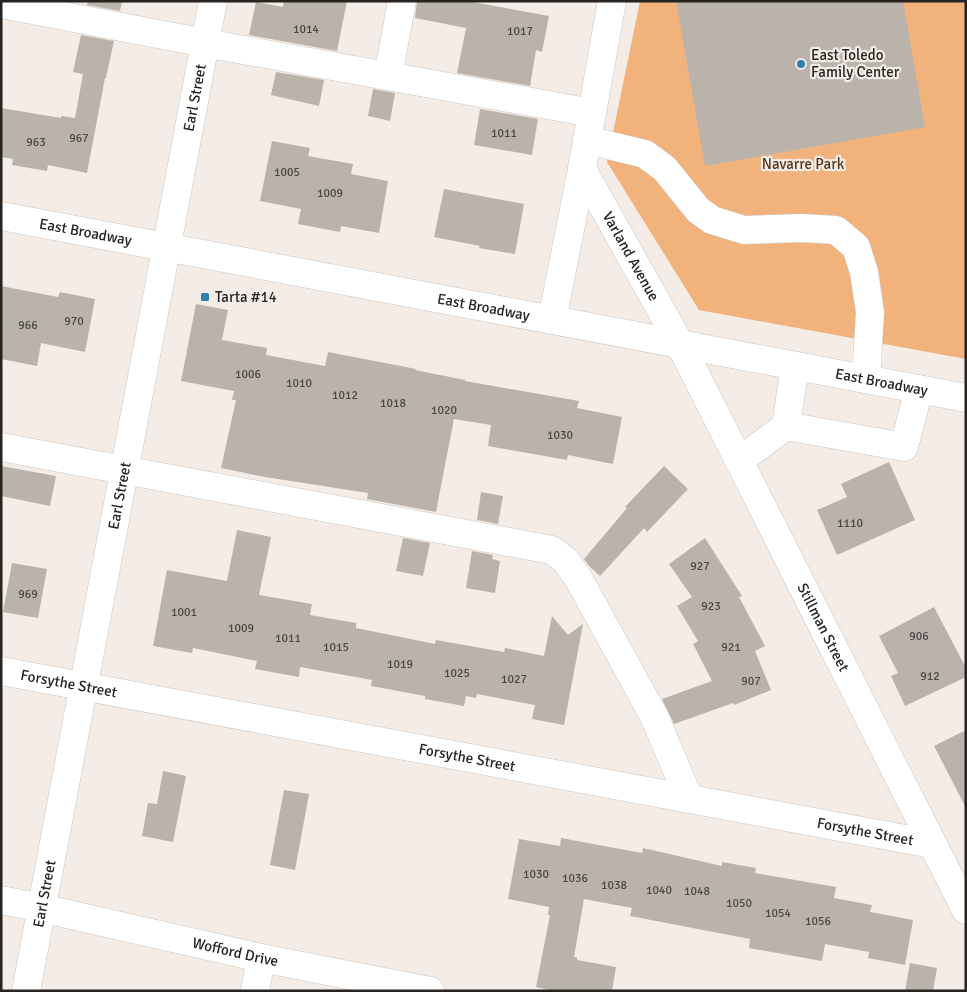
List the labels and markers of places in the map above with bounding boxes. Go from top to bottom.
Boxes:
place label: East Toledo Family Center [811,46,900,81]
marker: East Toledo Family Center [795,58,807,70]
place label: Tarta #14 [215,288,277,306]
marker: Tarta #14 [199,291,211,303]

